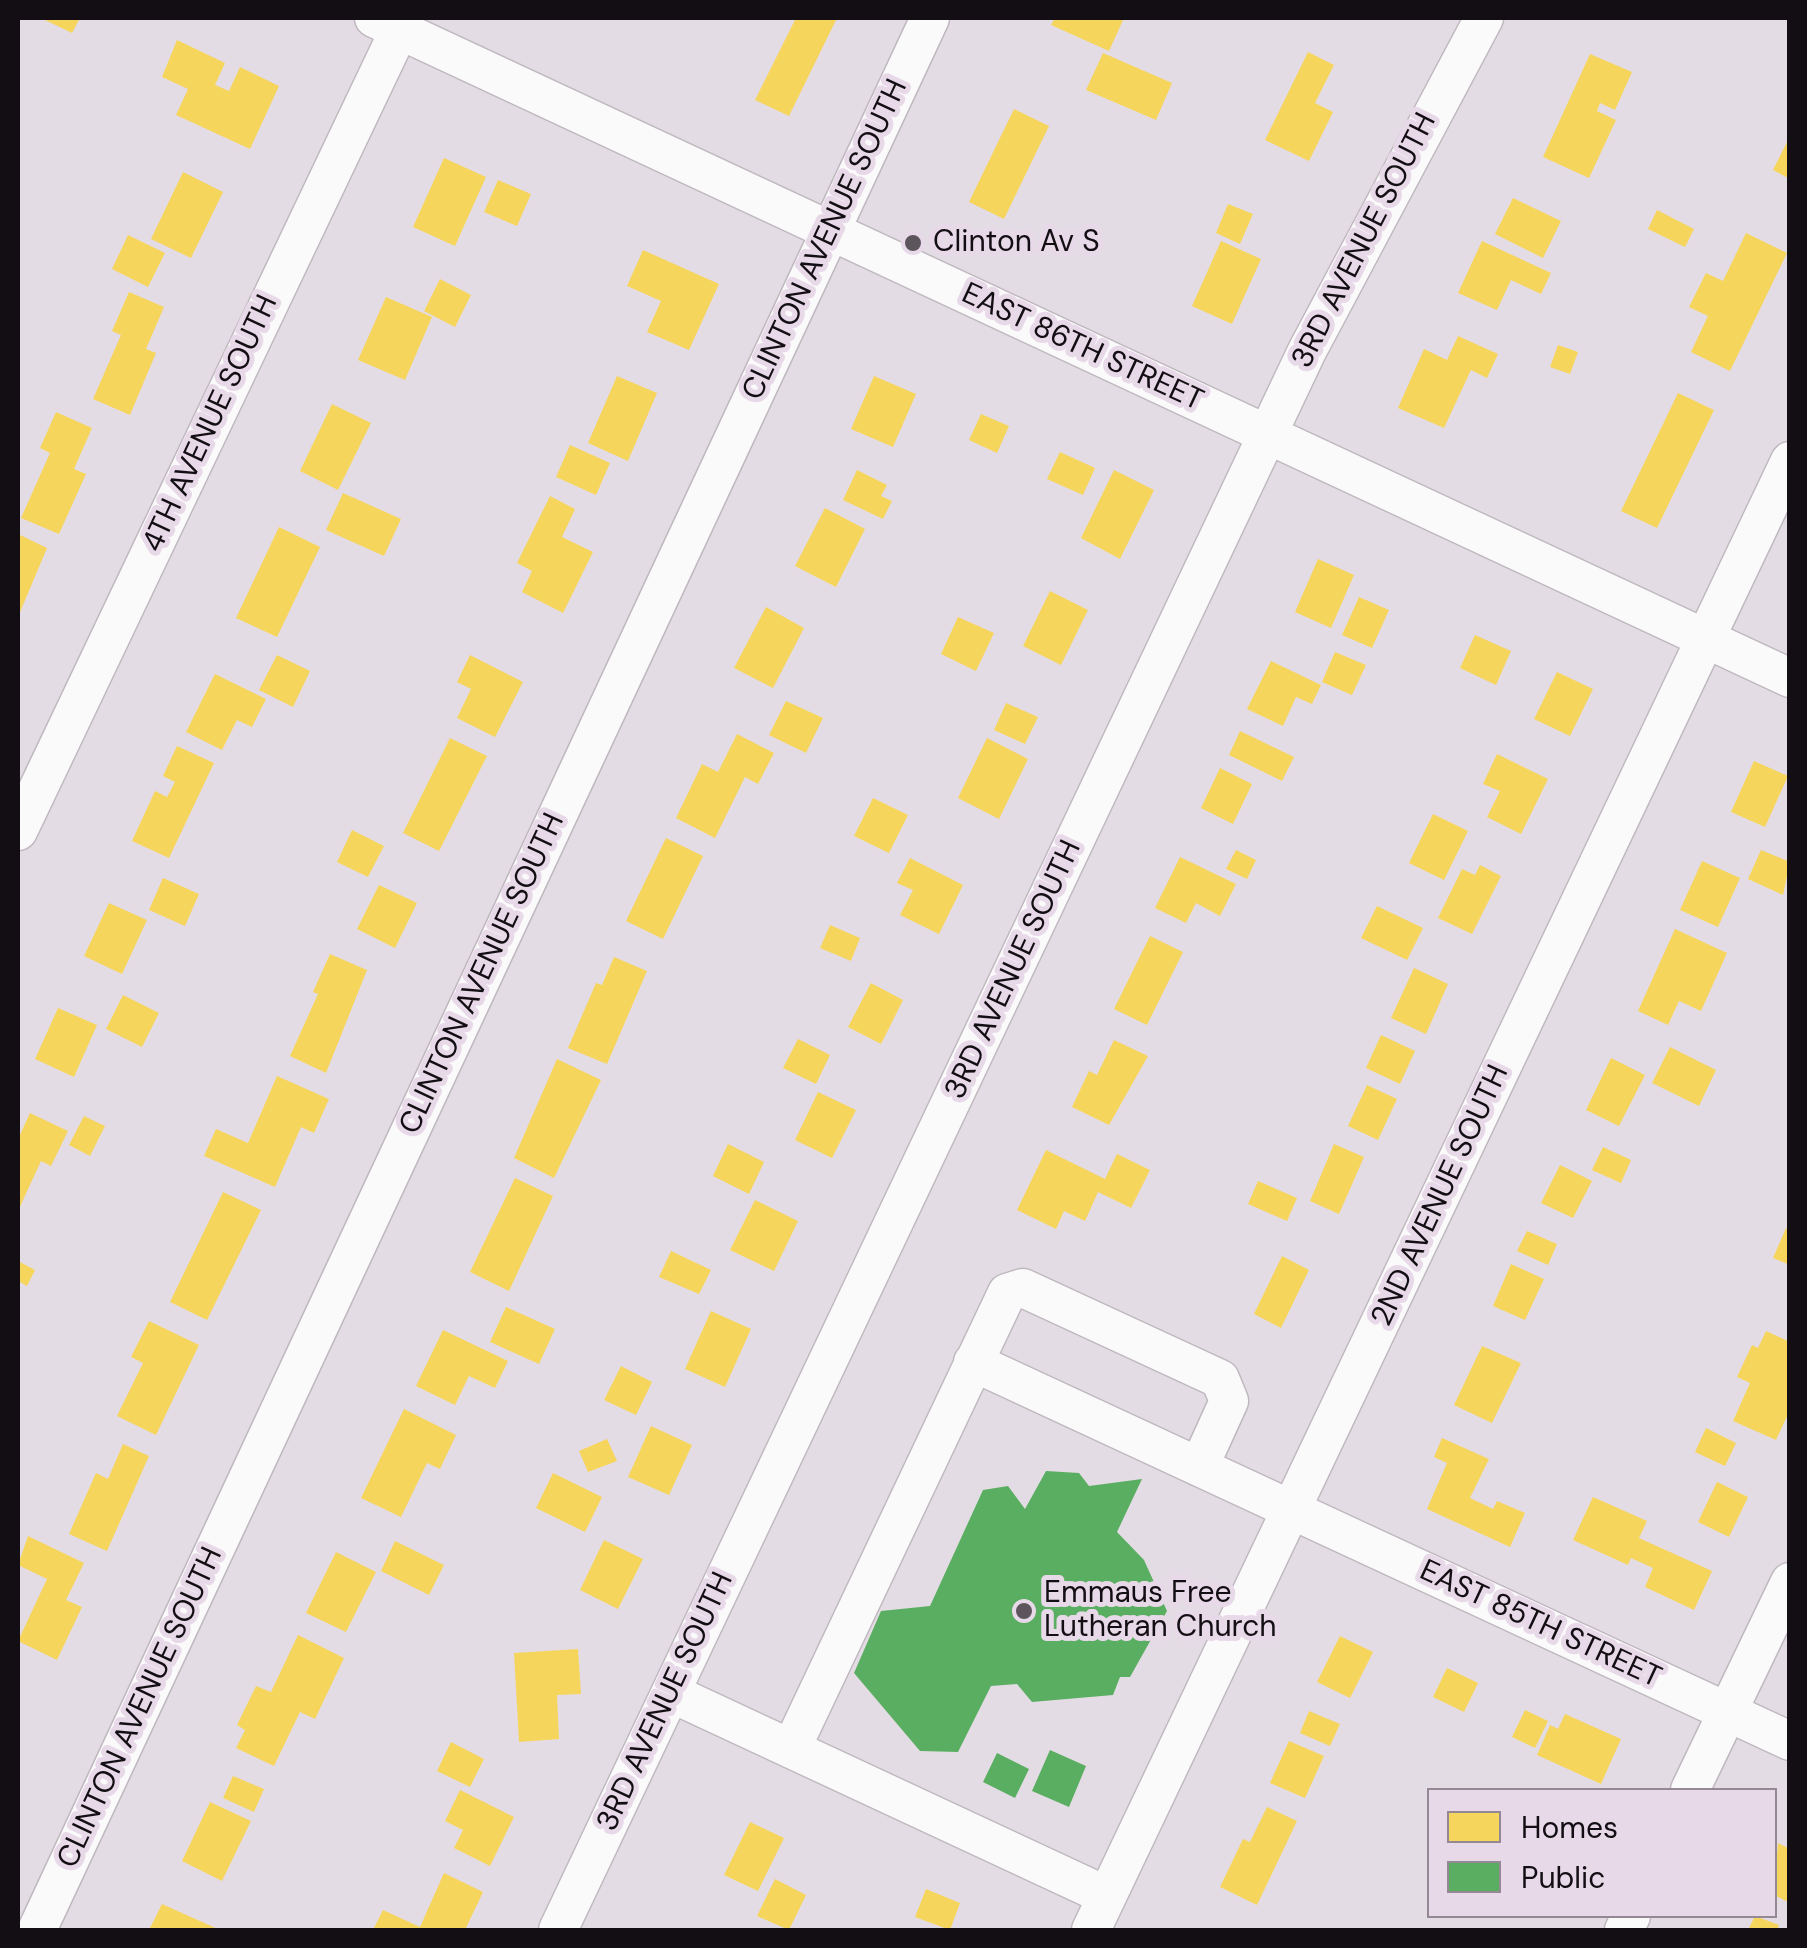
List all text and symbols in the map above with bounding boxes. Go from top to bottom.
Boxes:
street label: CLINTON AVENUE SOUTH [736,74,916,406]
street label: 3RD AVENUE SOUTH [1285,108,1445,374]
place label: Clinton Av S [933,225,1100,261]
marker: Clinton Av S [902,232,924,254]
street label: EAST 86TH STREET [956,276,1208,420]
street label: 4TH AVENUE SOUTH [136,290,286,558]
street label: CLINTON AVENUE SOUTH [393,808,573,1140]
street label: 3RD AVENUE SOUTH [938,835,1090,1105]
street label: 2ND AVENUE SOUTH [1365,1060,1517,1332]
street label: CLINTON AVENUE SOUTH [51,1542,231,1874]
street label: EAST 85TH STREET [1414,1553,1666,1697]
street label: 3RD AVENUE SOUTH [590,1567,742,1837]
place label: Emmaus Free Lutheran Church [1044,1576,1277,1646]
marker: Emmaus Free Lutheran Church [1013,1600,1035,1622]
legend [1427,1788,1777,1918]
text: Homes [1521,1808,1618,1847]
text: Public [1521,1858,1605,1897]

